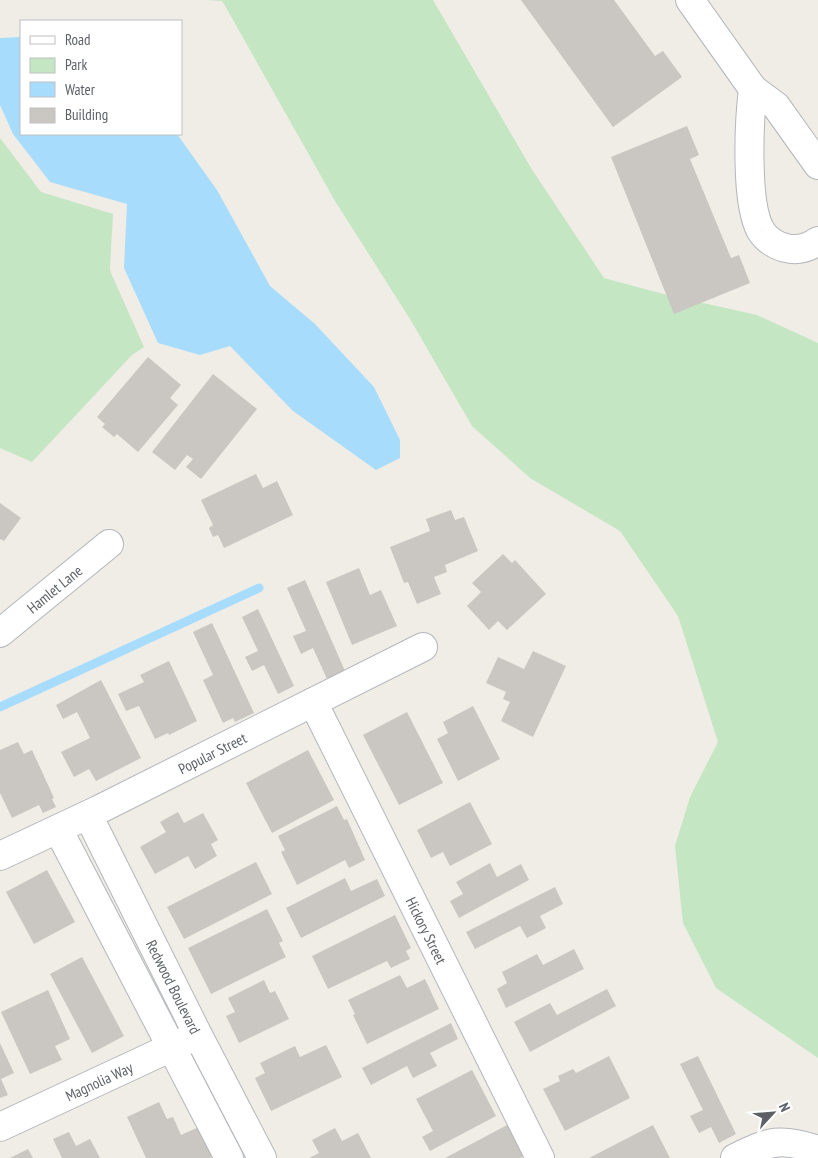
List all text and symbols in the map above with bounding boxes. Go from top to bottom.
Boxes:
legend [20,20,182,135]
text: Road [65,30,91,49]
text: Park [65,55,87,74]
text: Water [65,80,96,99]
text: Building [65,105,108,124]
street label: Hamlet Lane [23,561,86,617]
street label: Popular Street [175,728,249,778]
street label: Hickory Street [402,894,451,967]
street label: Redwood Boulevard [142,937,205,1037]
street label: Magnolia Way [62,1057,136,1105]
north arrow [748,1088,798,1138]
text: N [775,1100,794,1115]

